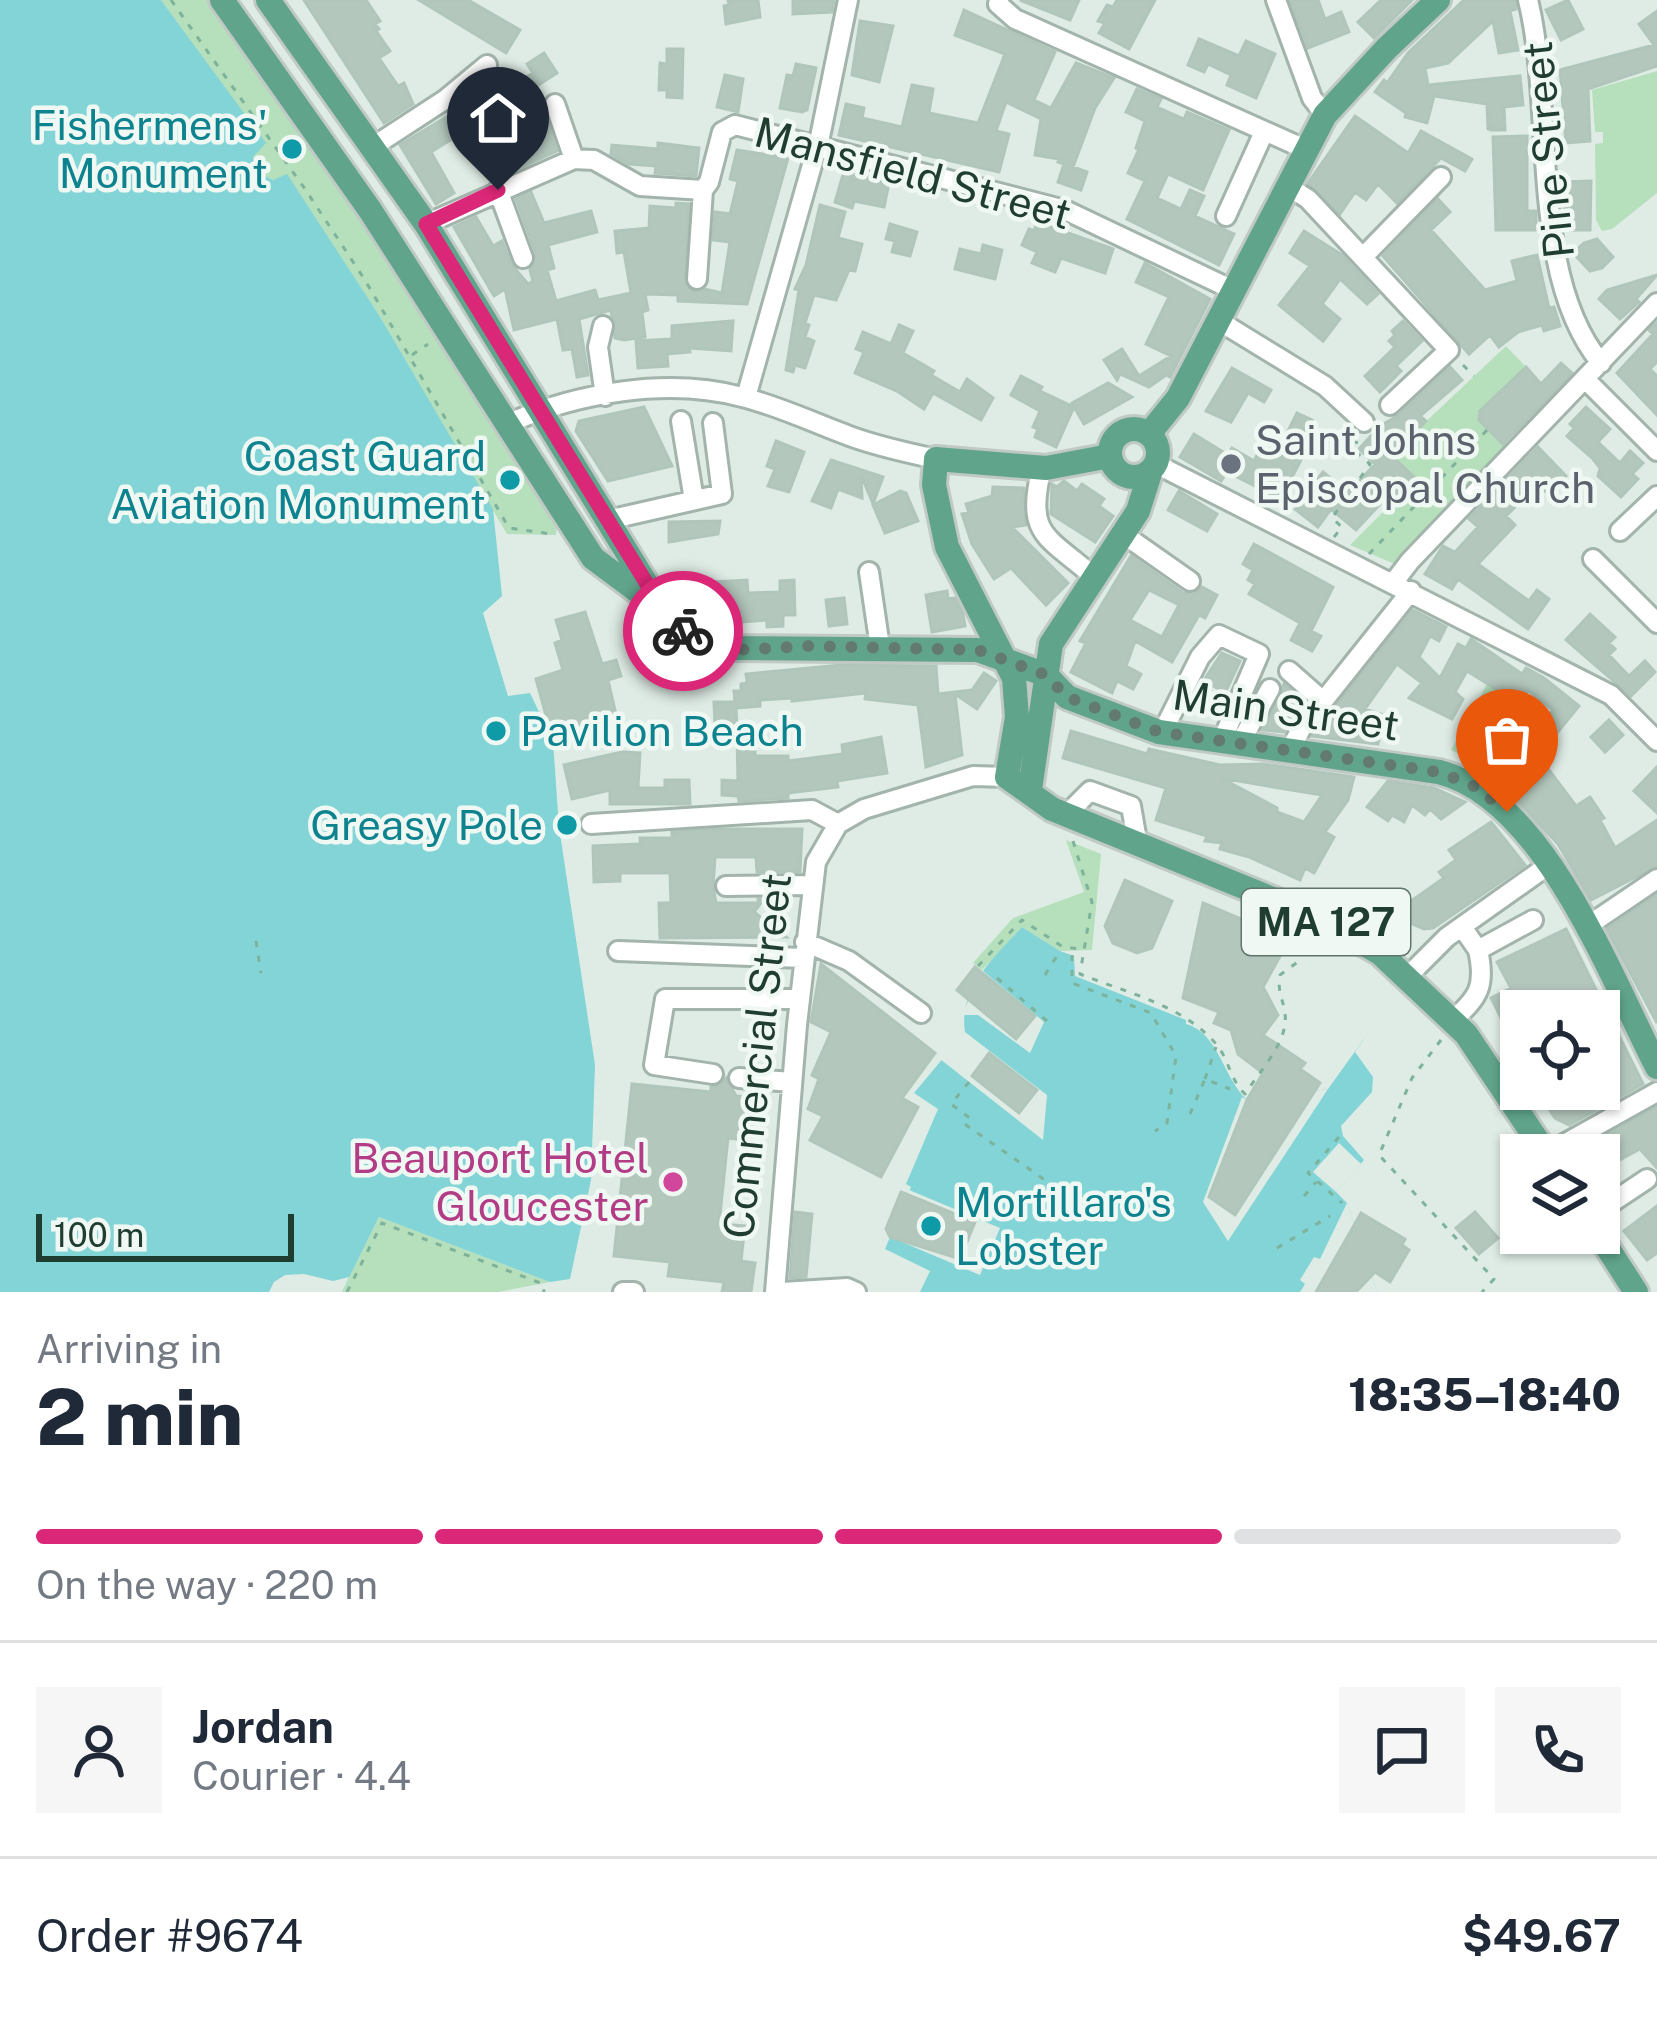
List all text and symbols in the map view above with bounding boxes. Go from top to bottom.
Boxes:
street label: Pine Street [1512,39,1583,261]
pin [447,67,549,190]
icon: home [465,85,531,151]
place label: Fishermens' Monument [31,100,268,197]
street label: Mansfield Street [750,107,1077,238]
marker: Fishermens' Monument [279,136,305,162]
place label: Saint Johns Episcopal Church [1255,415,1595,512]
place label: Coast Guard Aviation Monument [111,431,486,528]
marker: Saint Johns Episcopal Church [1218,451,1244,477]
marker: Coast Guard Aviation Monument [497,467,523,493]
courier [623,571,743,691]
icon: bike [650,598,716,664]
street label: Main Street [1170,669,1402,750]
pin [1456,689,1558,812]
place label: Pavilion Beach [520,706,804,755]
icon: bag [1474,707,1540,773]
marker: Pavilion Beach [483,718,509,744]
place label: Greasy Pole [310,800,543,849]
marker: Greasy Pole [554,812,580,838]
street label: Commercial Street [713,871,800,1241]
road number: MA 127 [1242,889,1410,955]
map controls [1500,990,1620,1254]
button: locate [1500,990,1620,1110]
place label: Beauport Hotel Gloucester [351,1133,649,1230]
button: layers [1500,1134,1620,1254]
marker: Beauport Hotel Gloucester [660,1169,686,1195]
place label: Mortillaro's Lobster [955,1177,1172,1274]
scale bar [36,1208,294,1261]
marker: Mortillaro's Lobster [918,1213,944,1239]
text: 100 m [54,1216,144,1254]
text: Arriving in [36,1326,222,1372]
text: 18:35–18:40 [1348,1368,1621,1421]
text: 2 min [36,1371,243,1463]
text: On the way · 220 m [36,1562,378,1608]
button: person [36,1687,162,1813]
button: chat [1339,1687,1465,1813]
button: phone [1495,1687,1621,1813]
text: Jordan [192,1700,334,1753]
text: Courier · 4.4 [192,1753,411,1799]
text: Order #9674 [36,1909,303,1962]
text: $49.67 [1462,1909,1621,1962]

